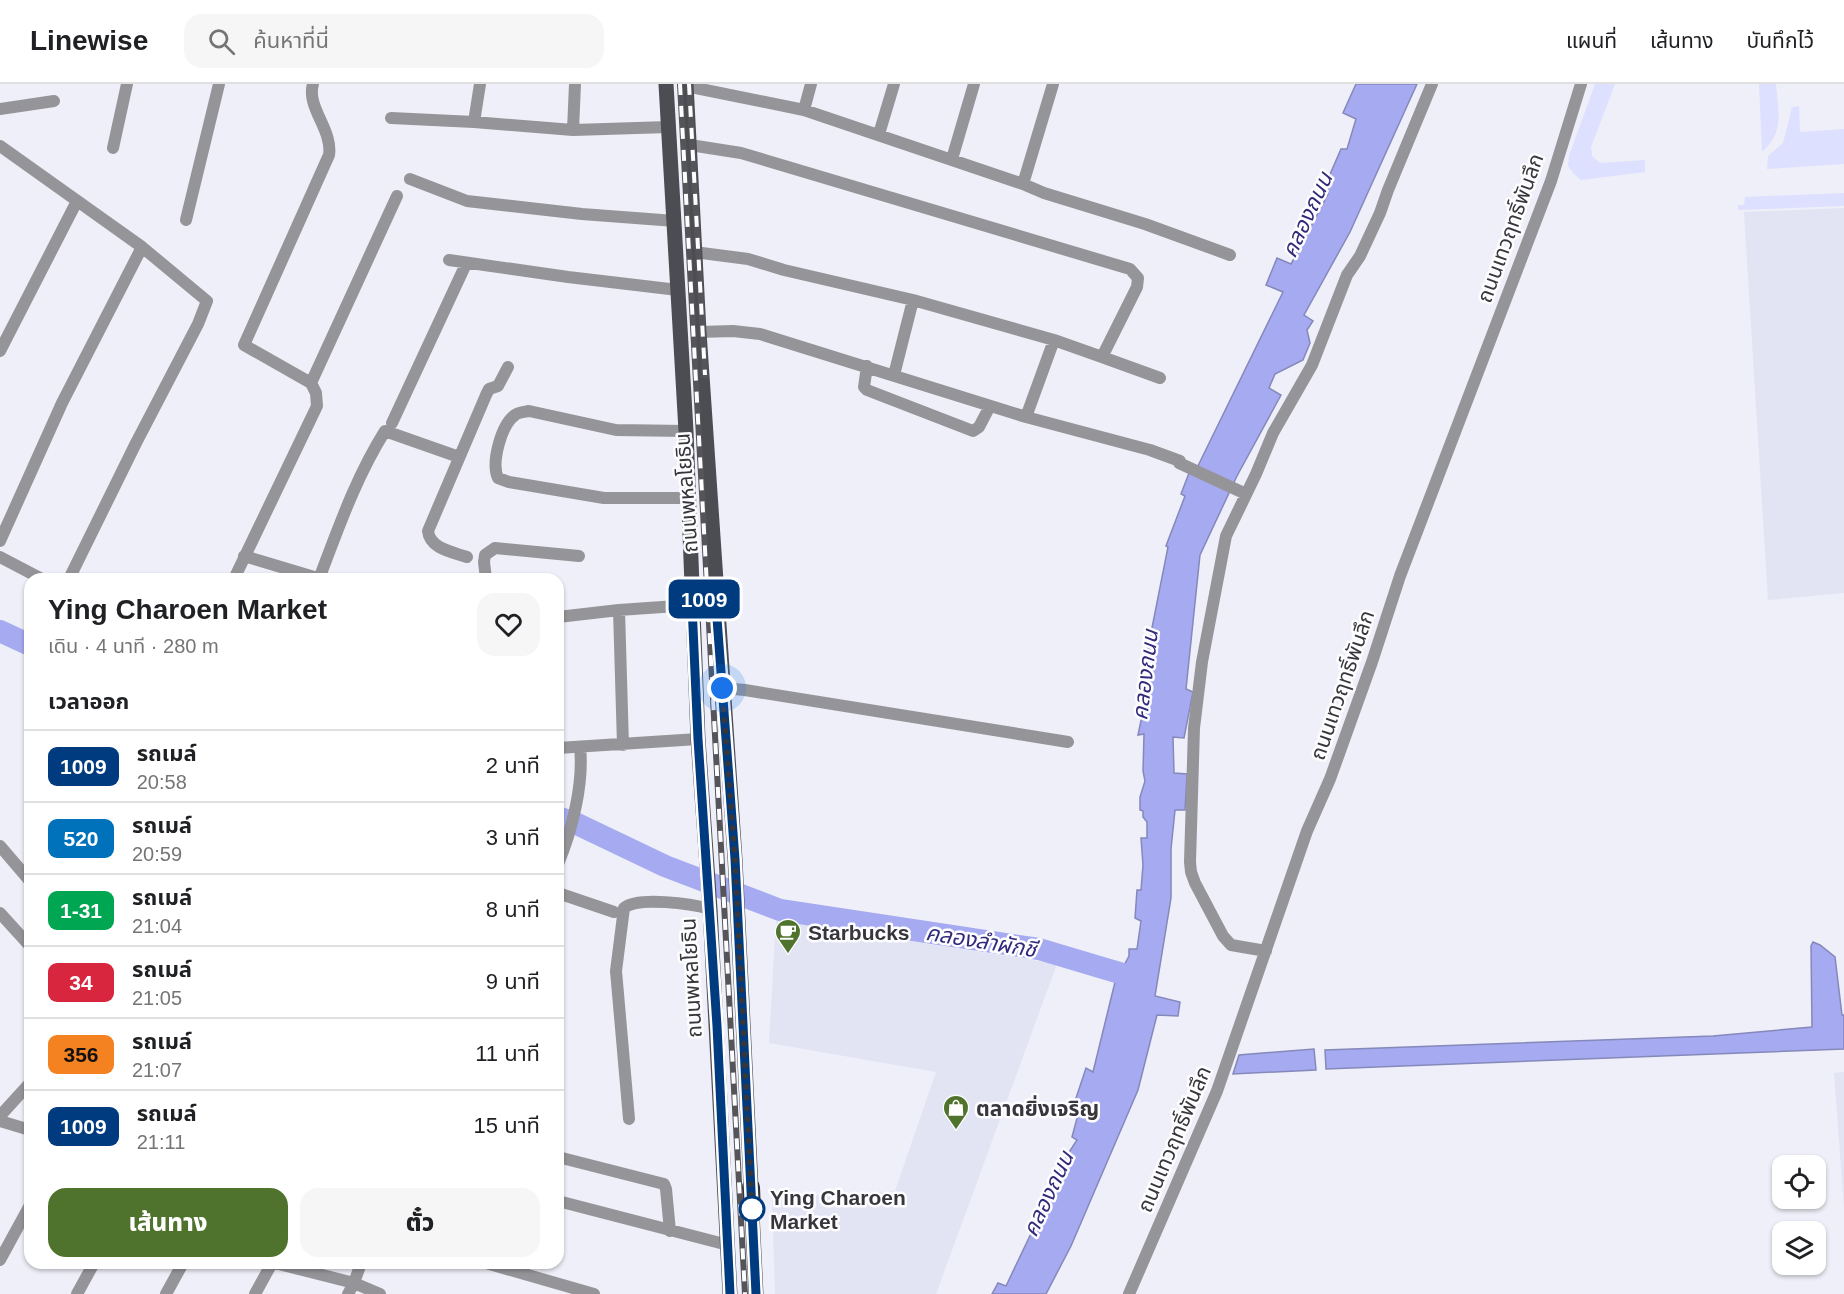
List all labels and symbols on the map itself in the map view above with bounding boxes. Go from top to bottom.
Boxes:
street label: ถนนเทวฤทธิ์พันลึก [1472,150,1548,306]
water label: คลองถนน [1276,167,1338,261]
street label: ถนนพหลโยธิน [670,432,702,554]
line badge: 1009 [662,580,746,618]
street label: ถนนเทวฤทธิ์พันลึก [1305,607,1378,763]
water label: คลองถนน [1127,627,1163,722]
your location [707,673,737,703]
cafe icon: Starbucks [773,917,803,955]
street label: ถนนพหลโยธิน [676,918,706,1038]
water label: คลองลำผักชี [924,920,1041,963]
place label: Starbucks [808,921,910,944]
street label: ถนนเทวฤทธิ์พันลึก [1132,1062,1215,1216]
shop icon: ตลาดยิ่งเจริญ [941,1093,971,1131]
place label: ตลาดยิ่งเจริญ [976,1095,1099,1120]
water label: คลองถนน [1017,1146,1079,1240]
place label: Ying Charoen Market [770,1186,906,1233]
marker: Ying Charoen Market [739,1196,765,1222]

